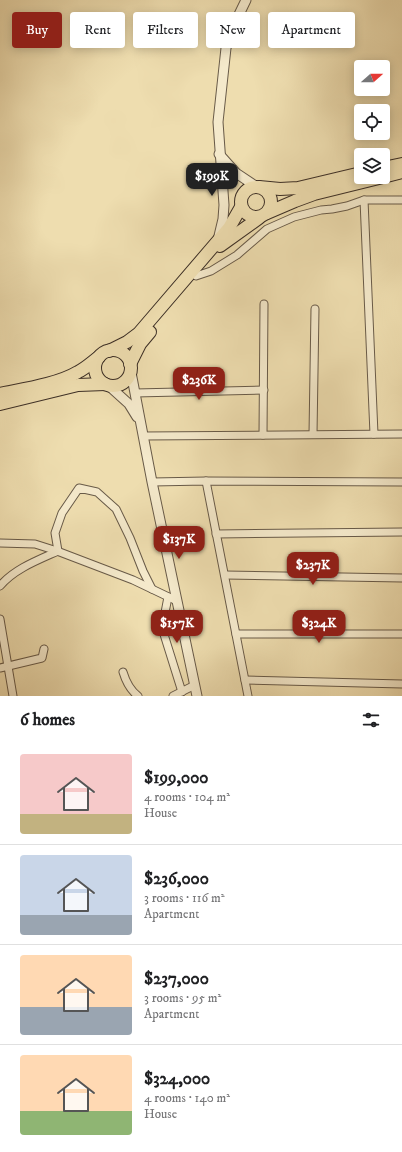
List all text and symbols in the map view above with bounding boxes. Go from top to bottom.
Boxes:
chip: Buy [12,12,62,48]
chip: Rent [70,12,125,48]
chip: Filters [133,12,198,48]
chip: New [206,12,260,48]
chip: Apartment [268,12,355,48]
north arrow [354,60,390,96]
map controls [354,60,390,184]
button: locate [354,104,390,140]
button: layers [354,148,390,184]
pin: $199K [184,163,240,197]
text: $199K [195,168,229,184]
pin: $236K [171,367,227,401]
text: $236K [182,372,216,388]
pin: $137K [151,526,207,560]
text: $137K [163,531,195,547]
pin: $237K [285,552,341,586]
text: $237K [296,557,330,573]
pin: $157K [149,610,205,644]
pin: $324K [291,610,347,644]
text: $157K [160,615,194,631]
text: $324K [302,615,336,631]
text: 6 homes [20,709,75,731]
icon: filters [360,709,382,731]
text: $199,000 [144,767,208,789]
icon: home [52,770,100,818]
text: 4 rooms · 104 m² [144,789,230,805]
text: House [144,805,177,821]
text: $236,000 [144,868,209,890]
icon: home [52,871,100,919]
text: 3 rooms · 116 m² [144,890,225,906]
text: Apartment [144,906,199,922]
text: $237,000 [144,968,209,990]
icon: home [52,971,100,1019]
text: 3 rooms · 95 m² [144,990,221,1006]
text: Apartment [144,1006,199,1022]
text: $324,000 [144,1068,210,1090]
icon: home [52,1071,100,1119]
text: 4 rooms · 140 m² [144,1090,230,1106]
text: House [144,1106,177,1122]

